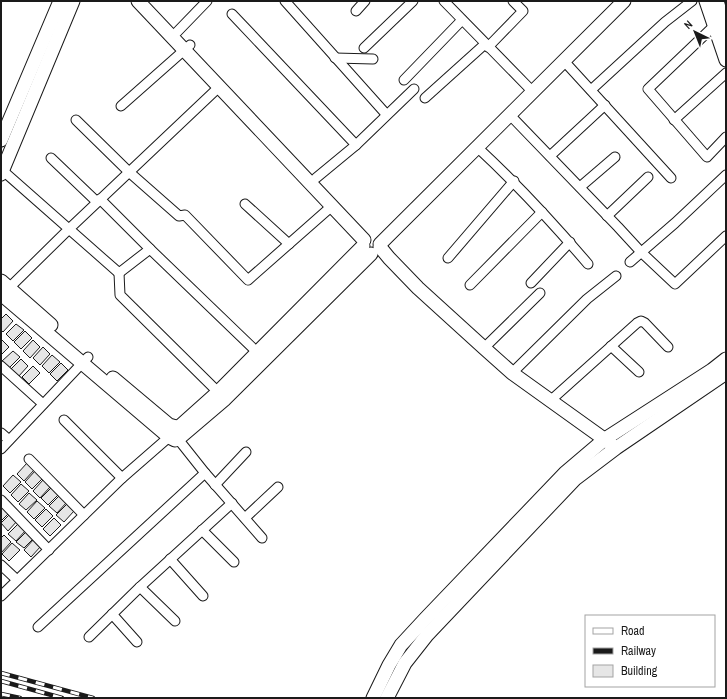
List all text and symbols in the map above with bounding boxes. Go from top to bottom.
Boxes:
north arrow [675,12,715,52]
text: N [681,17,695,32]
legend [585,615,715,687]
text: Road [621,623,645,639]
text: Railway [621,643,656,659]
text: Building [621,663,658,679]

